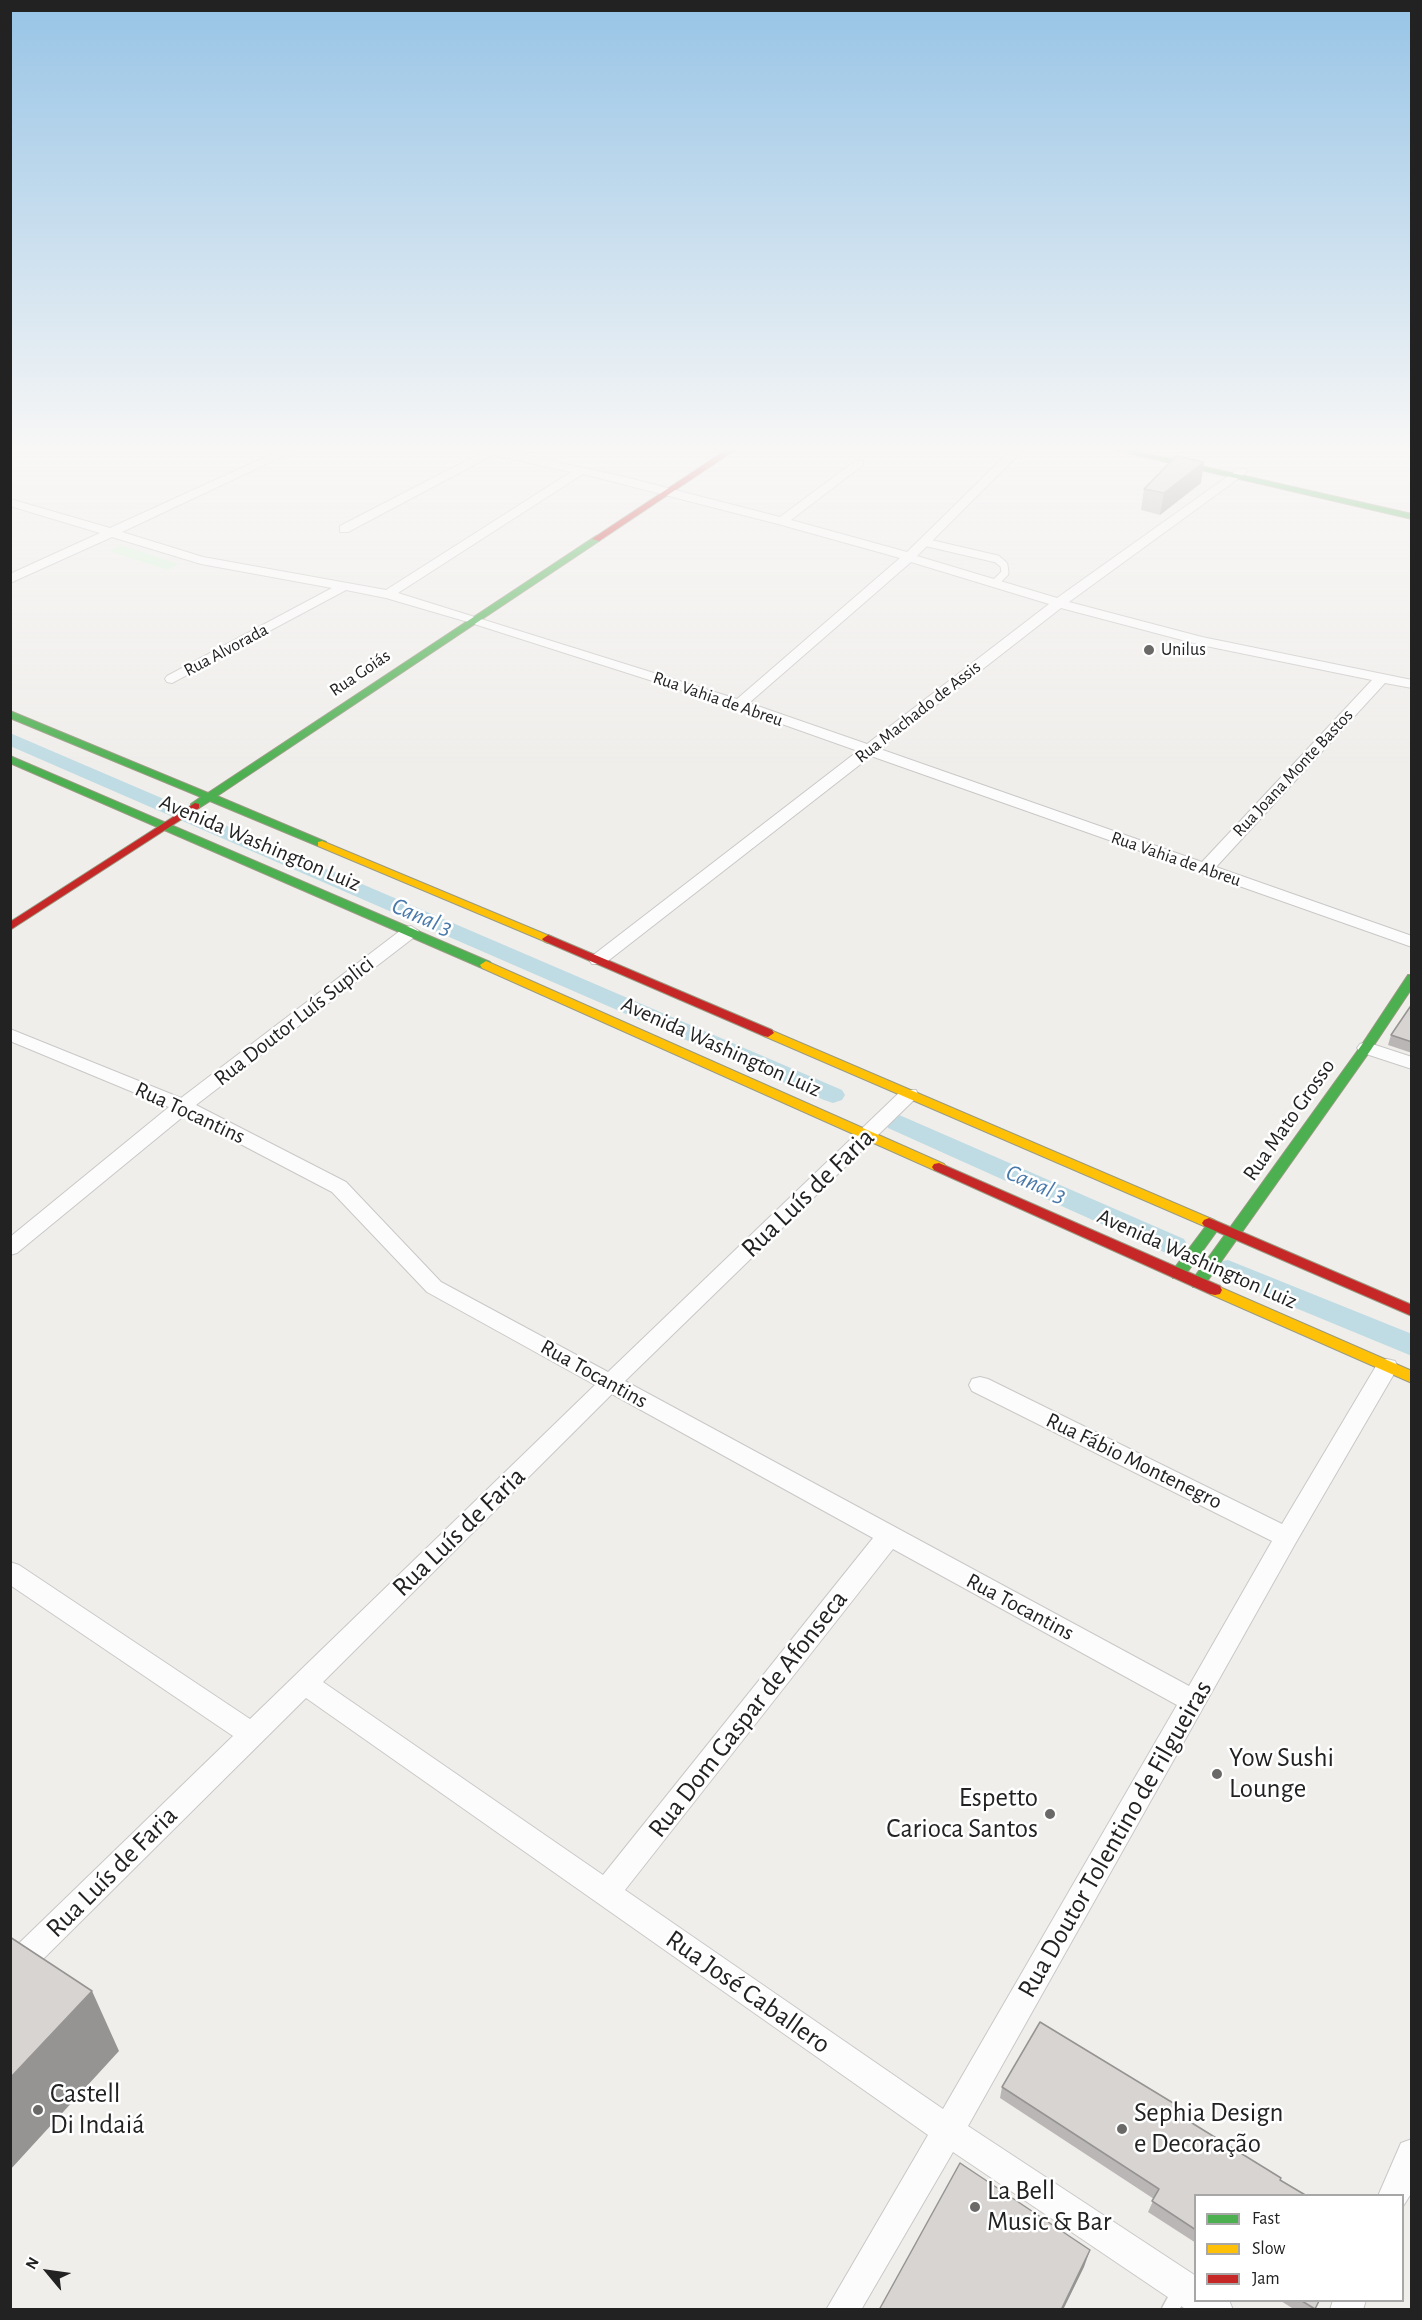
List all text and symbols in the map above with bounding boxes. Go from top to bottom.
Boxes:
street label: Rua Alvorada [180,619,272,681]
place label: Unilus [1161,639,1206,661]
marker: Unilus [1142,643,1156,657]
street label: Rua Goiás [325,645,395,701]
street label: Rua Machado de Assis [851,656,985,768]
street label: Rua Vahia de Abreu [650,667,786,731]
street label: Rua Joana Monte Bastos [1228,705,1358,841]
street label: Avenida Washington Luiz [155,789,365,897]
street label: Rua Vahia de Abreu [1108,827,1244,891]
water label: Canal 3 [387,891,457,943]
street label: Rua Doutor Luís Suplici [209,950,379,1092]
street label: Avenida Washington Luiz [617,991,825,1103]
street label: Rua Mato Grosso [1237,1054,1341,1186]
street label: Rua Tocantins [131,1076,249,1150]
street label: Rua Luís de Faria [735,1121,881,1265]
water label: Canal 3 [1001,1158,1071,1210]
street label: Avenida Washington Luiz [1093,1203,1301,1315]
street label: Rua Tocantins [536,1334,652,1414]
street label: Rua Fábio Montenegro [1042,1407,1226,1515]
street label: Rua Luís de Faria [386,1460,532,1604]
street label: Rua Tocantins [962,1568,1078,1646]
street label: Rua Dom Gaspar de Afonseca [641,1584,855,1844]
street label: Rua Doutor Tolentino de Filgueiras [1011,1675,1219,2003]
place label: Yow Sushi Lounge [1229,1742,1334,1805]
marker: Yow Sushi Lounge [1210,1767,1224,1781]
place label: Espetto Carioca Santos [886,1782,1038,1845]
street label: Rua Luís de Faria [39,1799,185,1945]
marker: Espetto Carioca Santos [1043,1807,1057,1821]
street label: Rua José Caballero [659,1923,837,2061]
place label: Castell Di Indaiá [50,2078,145,2141]
place label: Sephia Design e Decoração [1134,2097,1283,2160]
marker: Castell Di Indaiá [31,2103,45,2117]
marker: Sephia Design e Decoração [1115,2122,1129,2136]
place label: La Bell Music & Bar [987,2175,1112,2238]
legend [1194,2194,1404,2302]
marker: La Bell Music & Bar [968,2200,982,2214]
text: Fast [1252,2210,1280,2228]
text: Slow [1252,2240,1285,2258]
north arrow [18,2242,78,2302]
text: N [23,2255,42,2272]
text: Jam [1252,2270,1280,2288]

